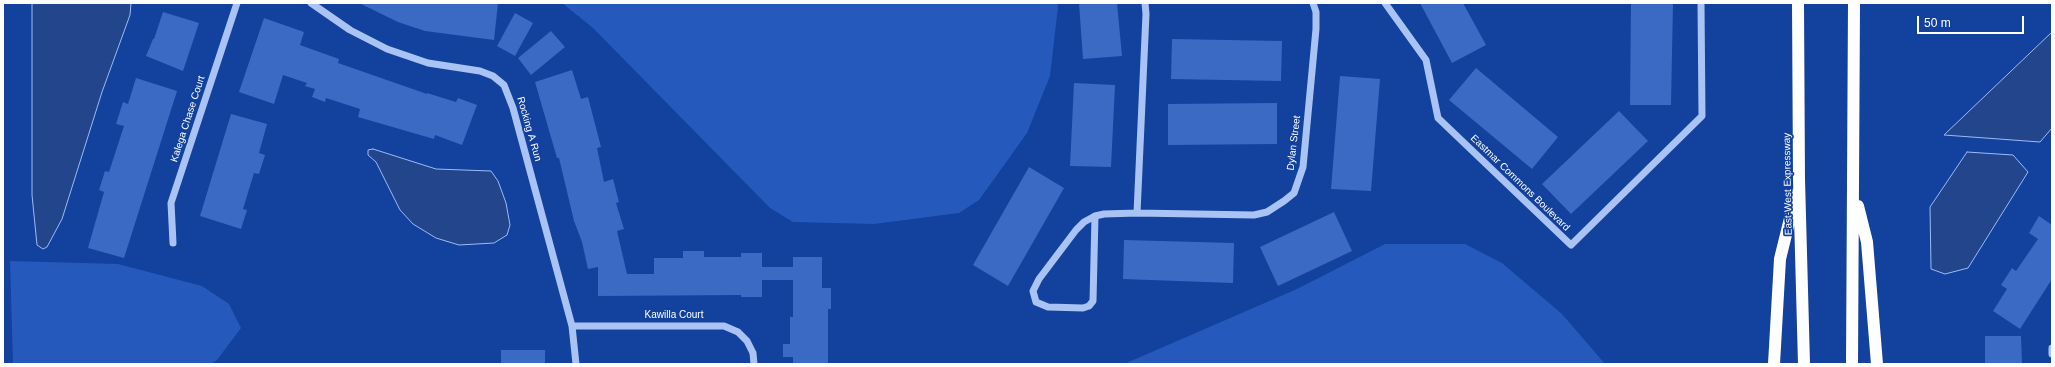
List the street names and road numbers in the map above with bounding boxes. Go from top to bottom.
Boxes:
street label: Kalega Chase Court [168,74,208,164]
street label: Rocking A Run [514,95,544,163]
street label: Dylan Street [1285,115,1303,171]
street label: Eastmar Commons Boulevard [1468,132,1572,234]
street label: East-West Expressway [1781,133,1795,235]
street label: Kawilla Court [645,309,703,321]

